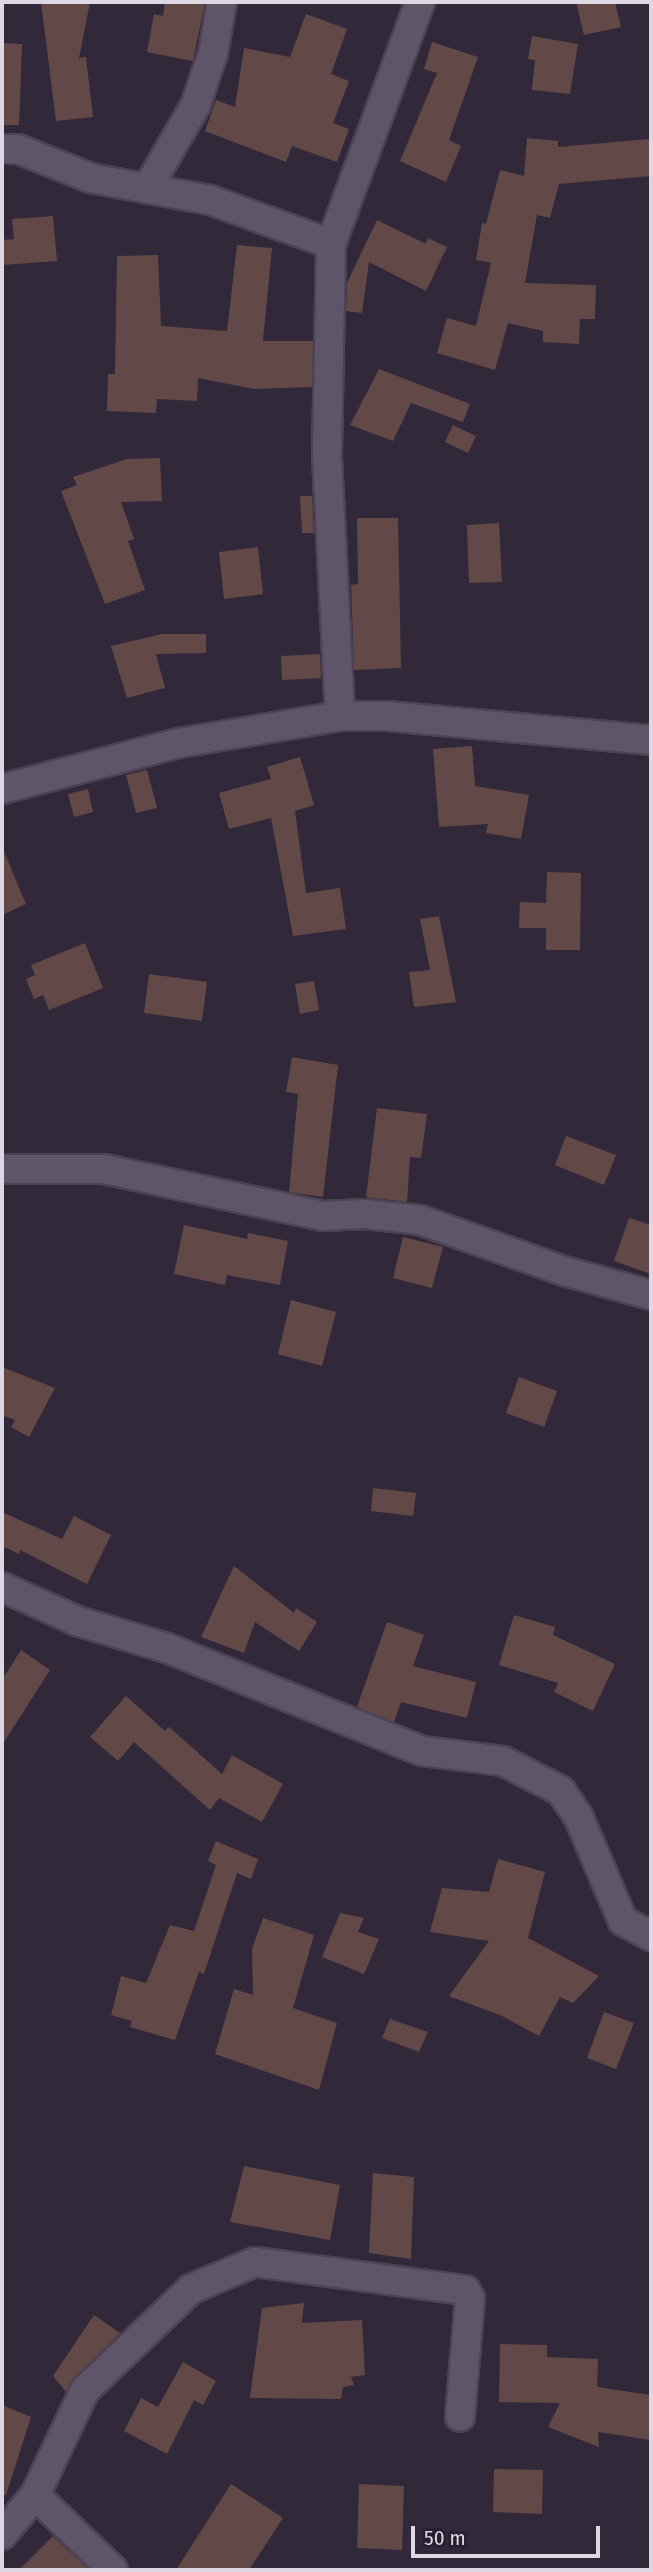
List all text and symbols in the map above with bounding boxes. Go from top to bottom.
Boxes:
scale bar [415,2512,604,2556]
text: 50 m [424,2525,466,2551]

